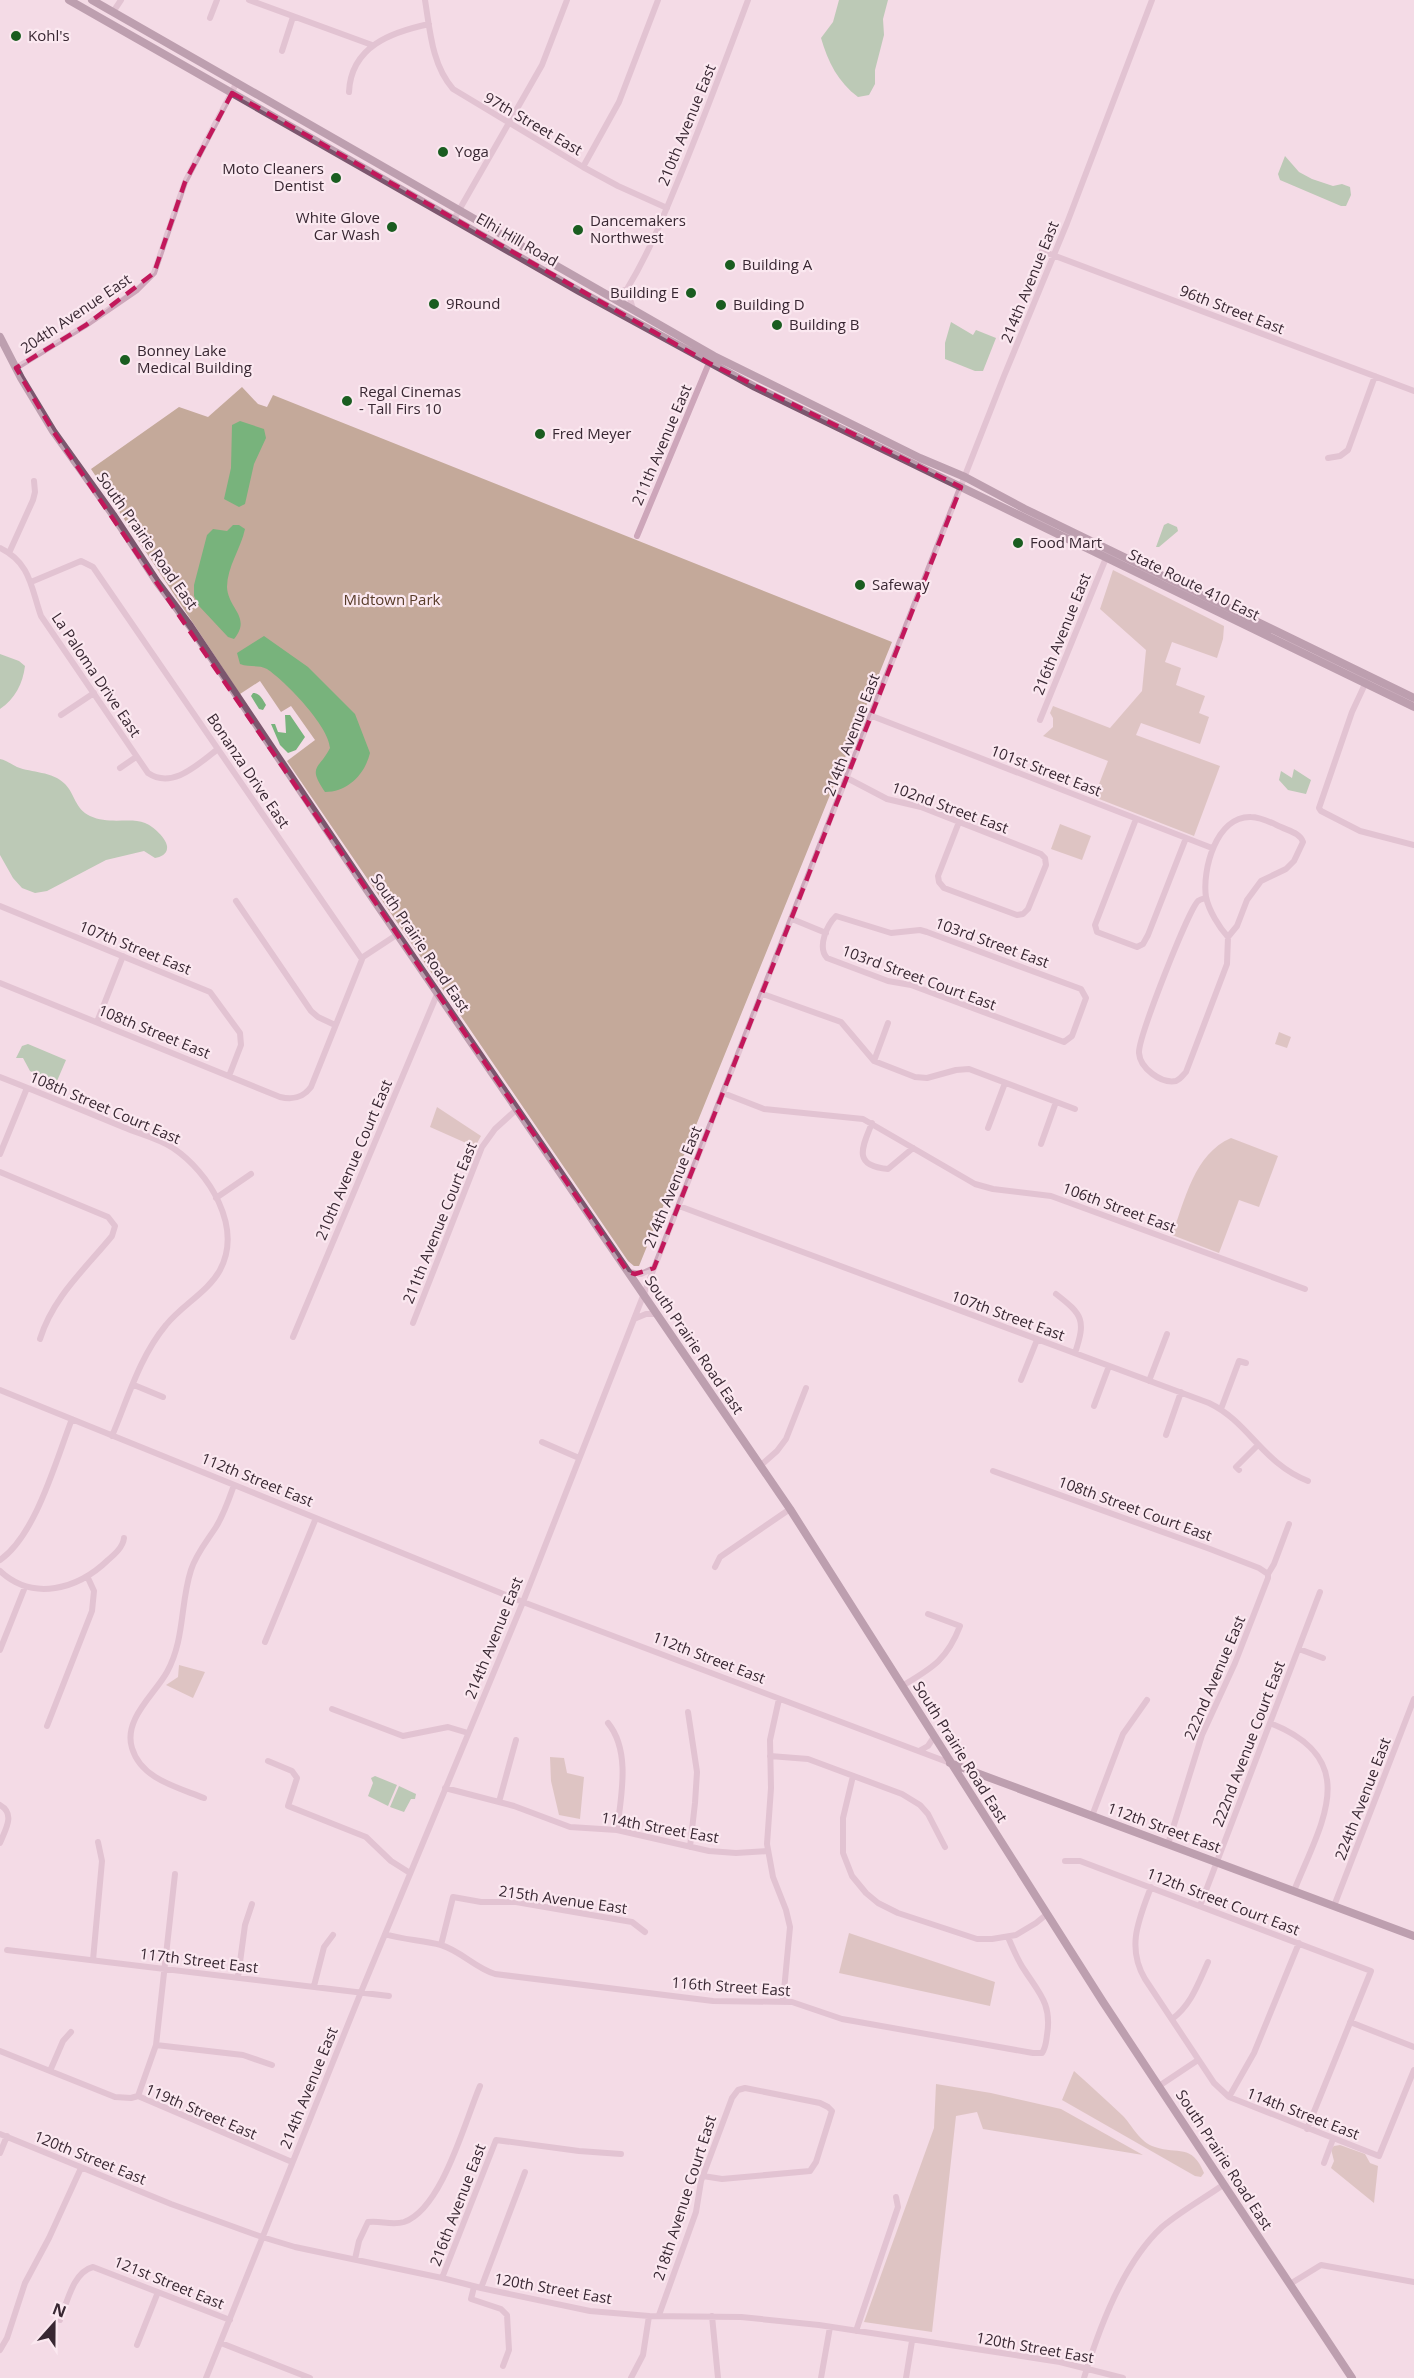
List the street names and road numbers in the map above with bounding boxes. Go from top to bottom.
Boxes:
street label: 210th Avenue East [653,61,720,188]
street label: 97th Street East [481,87,586,159]
street label: Elhi Hill Road [473,208,562,271]
street label: 214th Avenue East [996,218,1063,345]
street label: 204th Avenue East [16,269,135,358]
street label: 96th Street East [1177,280,1288,338]
street label: 211th Avenue East [627,381,696,508]
street label: South Prairie Road East [93,468,203,613]
street label: State Route 410 East [1126,544,1263,625]
street label: 216th Avenue East [1028,570,1095,697]
street label: La Paloma Drive East [48,608,146,741]
street label: 214th Avenue East [819,671,884,799]
street label: Bonanza Drive East [203,709,295,832]
street label: 101st Street East [988,740,1105,800]
street label: 102nd Street East [889,777,1012,837]
street label: South Prairie Road East [367,869,475,1016]
street label: 103rd Street East [933,912,1052,972]
street label: 107th Street East [76,915,194,979]
street label: 103rd Street Court East [839,940,999,1014]
street label: 108th Street East [95,999,213,1063]
street label: 108th Street Court East [27,1066,184,1148]
street label: 210th Avenue Court East [310,1076,396,1243]
street label: 214th Avenue East [639,1123,706,1250]
street label: 211th Avenue Court East [397,1139,481,1306]
street label: 106th Street East [1060,1177,1179,1237]
street label: South Prairie Road East [641,1271,749,1418]
street label: 107th Street East [949,1285,1068,1345]
street label: 112th Street East [198,1447,316,1511]
street label: 108th Street Court East [1056,1471,1215,1545]
street label: 214th Avenue East [460,1574,527,1701]
street label: 222nd Avenue East [1179,1612,1249,1743]
street label: 112th Street East [650,1626,769,1688]
street label: 222nd Avenue Court East [1207,1658,1289,1830]
street label: South Prairie Road East [909,1677,1013,1826]
street label: 224th Avenue East [1330,1735,1395,1863]
street label: 112th Street East [1105,1797,1224,1857]
street label: 114th Street East [600,1807,721,1847]
street label: 112th Street Court East [1144,1863,1303,1939]
street label: 215th Avenue East [498,1880,629,1918]
street label: 117th Street East [139,1943,259,1977]
street label: 116th Street East [671,1972,791,2000]
street label: 214th Avenue East [275,2024,342,2151]
street label: 119th Street East [143,2079,260,2144]
street label: 114th Street East [1244,2082,1363,2144]
street label: South Prairie Road East [1172,2086,1278,2233]
street label: 218th Avenue Court East [648,2113,720,2283]
street label: 120th Street East [31,2125,149,2189]
street label: 216th Avenue East [425,2141,490,2269]
street label: 121st Street East [111,2251,227,2313]
street label: 120th Street East [493,2268,614,2308]
street label: 120th Street East [975,2327,1096,2367]

